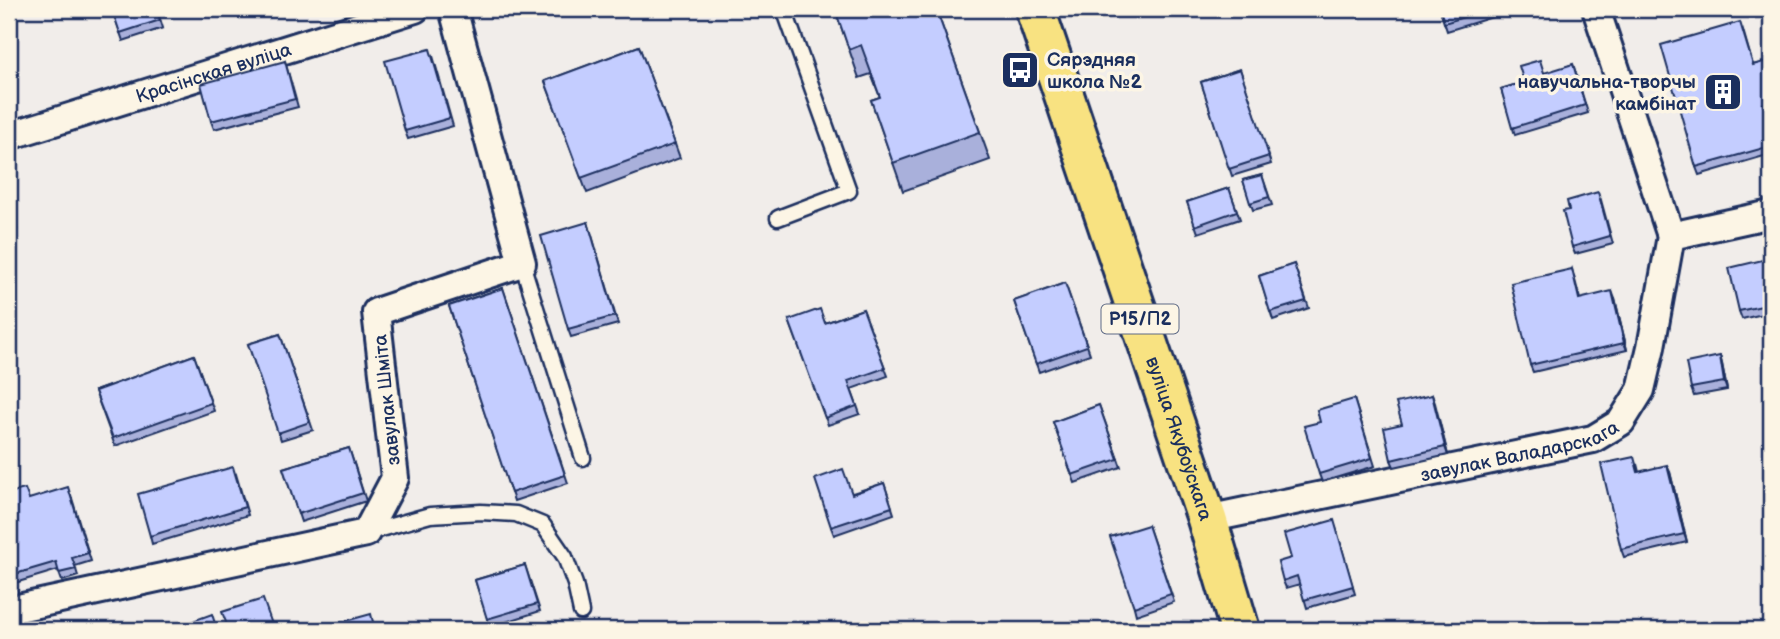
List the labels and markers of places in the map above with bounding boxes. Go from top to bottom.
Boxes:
bus stop icon: Сярэдняя школа №2 [999,49,1041,91]
place label: Сярэдняя школа №2 [1047,49,1143,94]
place label: навучальна-творчы камбінат [1518,71,1696,116]
building icon: навучальна-творчы камбінат [1702,71,1744,113]

